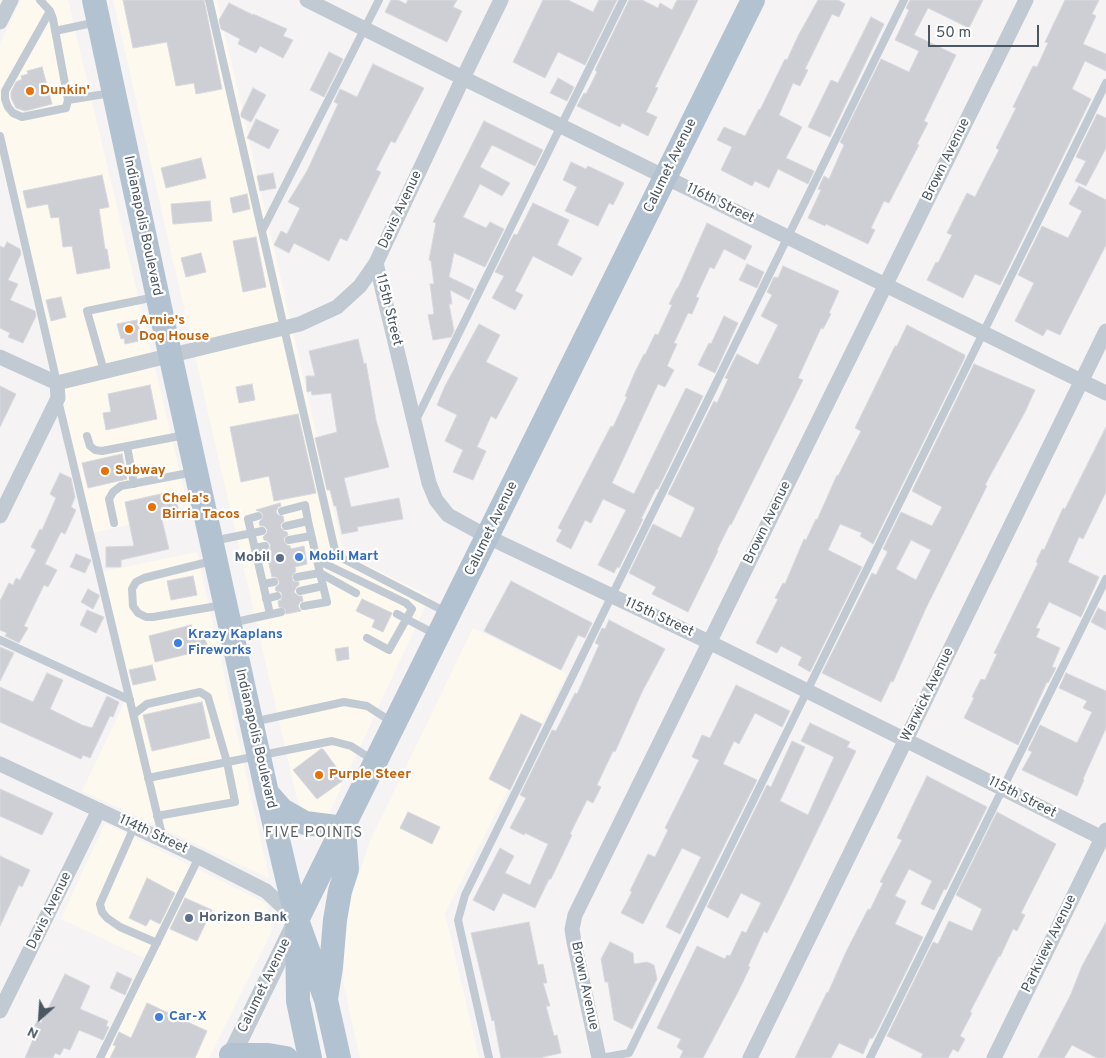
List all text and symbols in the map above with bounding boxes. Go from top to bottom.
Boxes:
scale bar [931,15,1042,47]
text: 50 m [936,24,971,43]
place label: Dunkin' [40,83,90,99]
marker: Dunkin' [24,85,36,97]
street label: Calumet Avenue [641,116,701,216]
street label: Brown Avenue [920,116,974,204]
street label: Indianapolis Boulevard [119,154,165,298]
street label: Davis Avenue [376,168,426,252]
street label: 116th Street [683,180,757,228]
street label: 115th Street [371,272,405,348]
place label: Arnie's Dog House [139,313,209,346]
marker: Arnie's Dog House [123,323,135,335]
place label: Subway [115,463,166,479]
marker: Subway [99,465,111,477]
street label: Calumet Avenue [462,479,522,579]
street label: Brown Avenue [741,479,795,567]
place label: Chela's Birria Tacos [162,491,240,524]
marker: Chela's Birria Tacos [146,501,158,513]
place label: Mobil Mart [309,549,379,565]
place label: Mobil [235,550,270,566]
marker: Mobil Mart [293,551,305,563]
marker: Mobil [274,552,286,564]
street label: 115th Street [622,595,696,641]
place label: Krazy Kaplans Fireworks [188,627,283,660]
marker: Krazy Kaplans Fireworks [172,637,184,649]
street label: Warwick Avenue [898,645,958,745]
street label: Indianapolis Boulevard [231,668,279,810]
place label: Purple Steer [329,767,411,783]
marker: Purple Steer [313,769,325,781]
street label: 115th Street [985,774,1059,822]
street label: 114th Street [116,812,190,858]
district label: FIVE POINTS [263,825,365,843]
street label: Davis Avenue [24,870,76,952]
street label: Parkview Avenue [1019,892,1081,996]
place label: Horizon Bank [199,910,287,926]
marker: Horizon Bank [183,912,195,924]
street label: Calumet Avenue [235,936,295,1036]
street label: Brown Avenue [566,940,602,1032]
north arrow [15,993,65,1043]
place label: Car-X [169,1009,207,1025]
marker: Car-X [153,1011,165,1023]
text: N [25,1022,41,1042]

